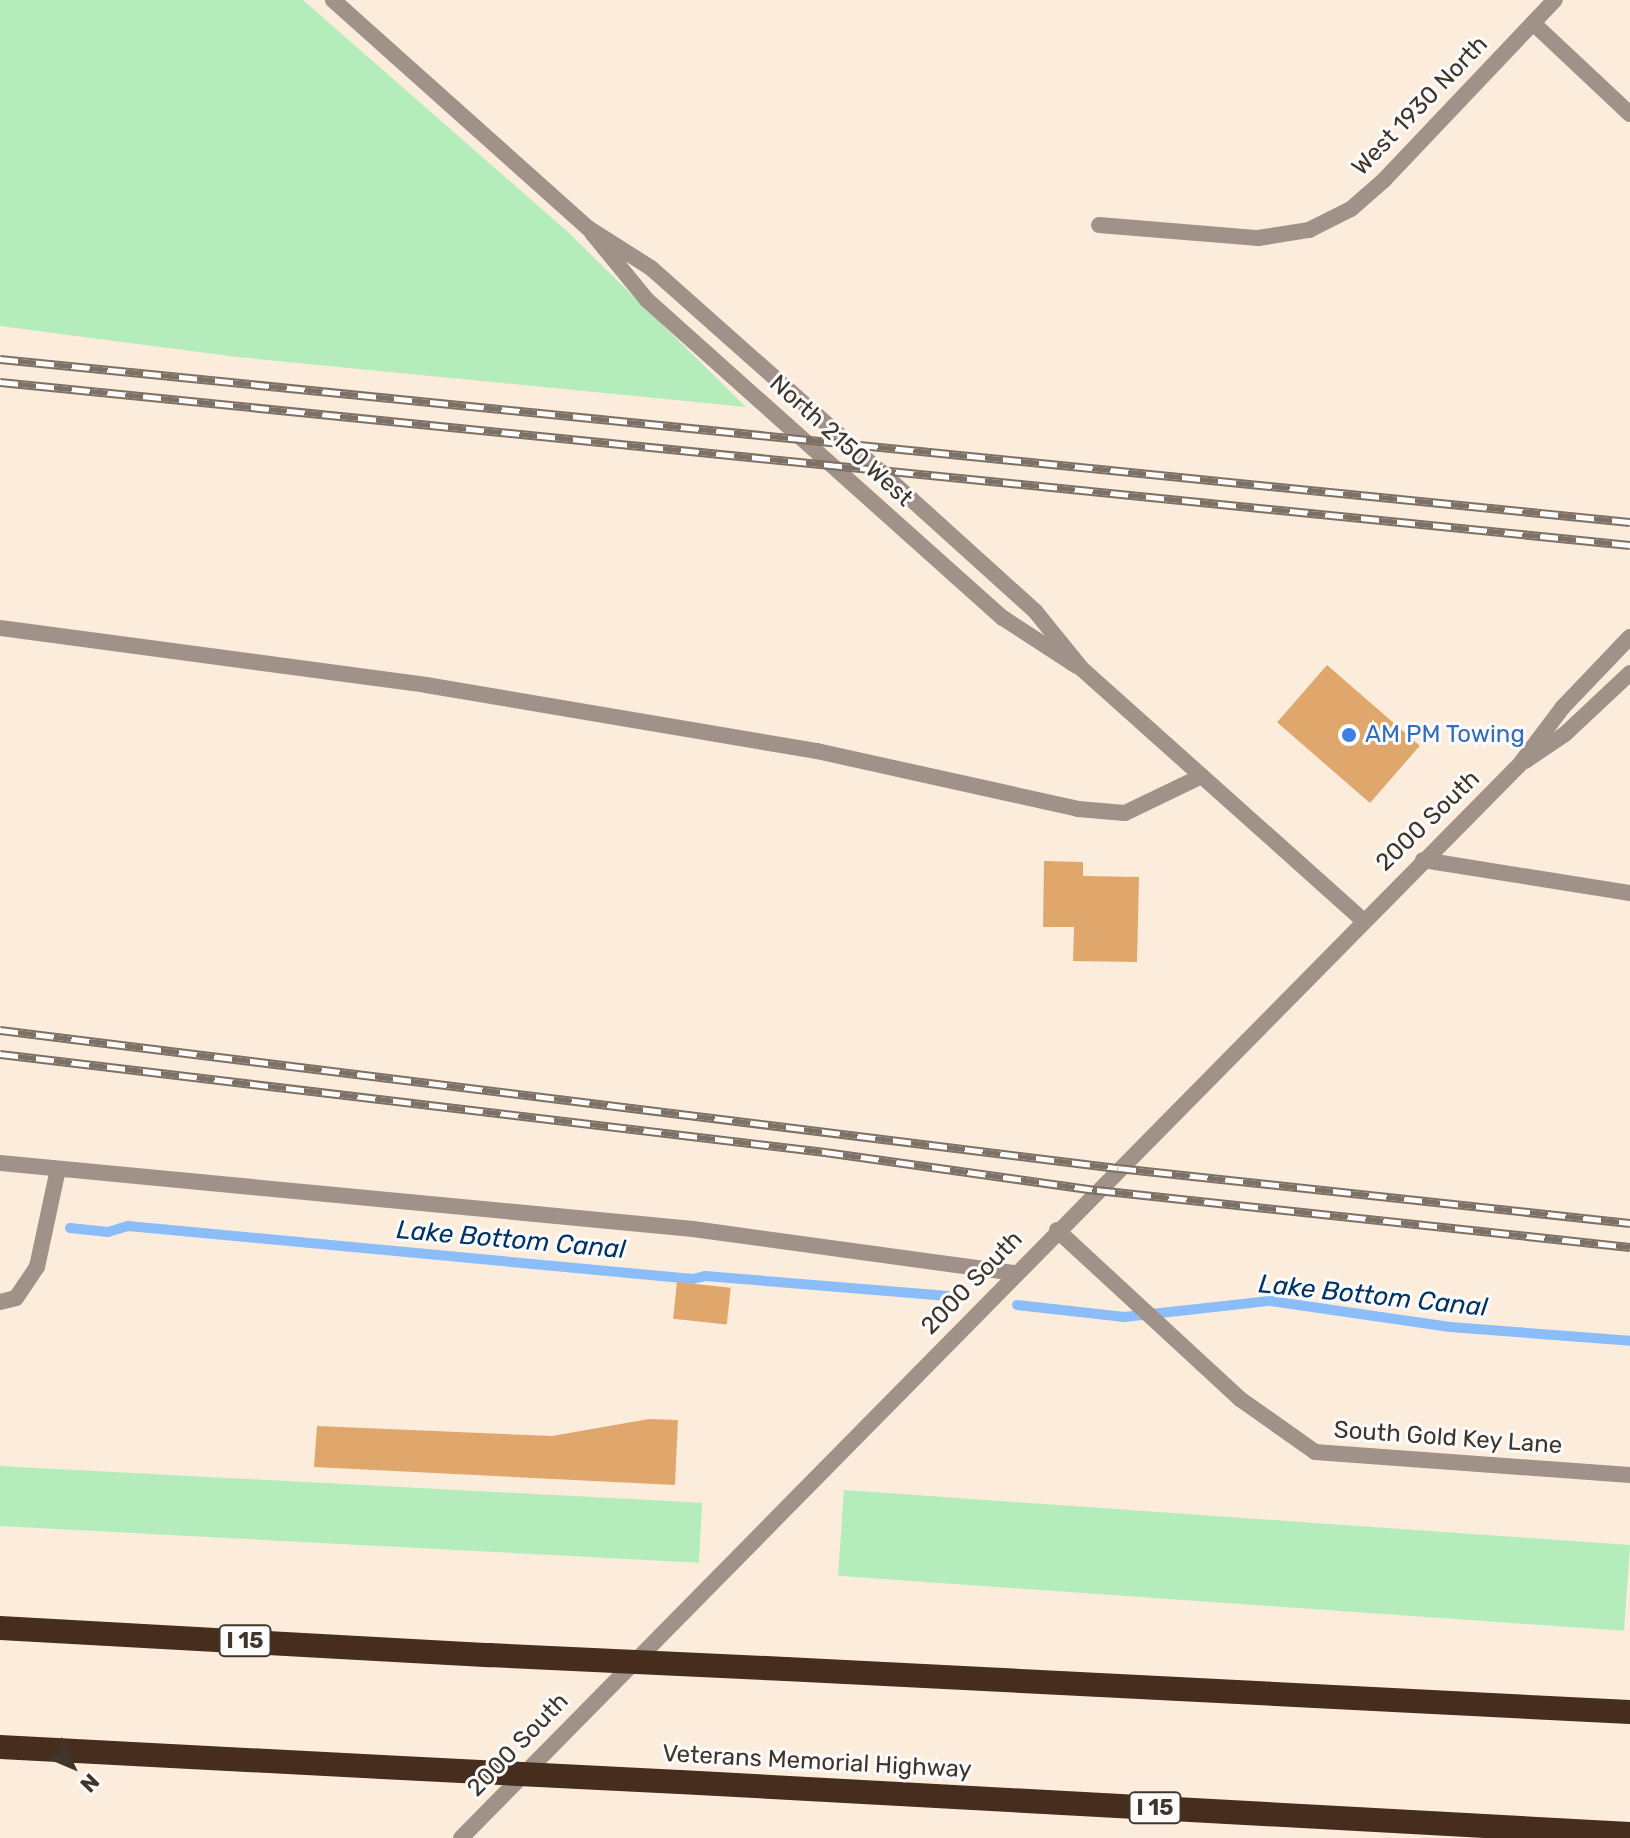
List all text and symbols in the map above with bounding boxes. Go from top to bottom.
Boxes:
street label: West 1930 North [1346,30,1494,182]
street label: North 2150 West [763,369,919,513]
place label: AM PM Towing [1365,721,1525,749]
marker: AM PM Towing [1340,726,1358,744]
street label: 2000 South [1370,765,1486,877]
water label: Lake Bottom Canal [395,1214,627,1266]
street label: 2000 South [916,1225,1028,1341]
water label: Lake Bottom Canal [1257,1268,1489,1324]
street label: South Gold Key Lane [1332,1416,1564,1460]
road number: I 15 [217,1623,273,1659]
street label: 2000 South [462,1687,574,1803]
north arrow [32,1726,112,1806]
street label: Veterans Memorial Highway [662,1740,972,1784]
text: N [74,1768,105,1798]
road number: I 15 [1127,1790,1183,1826]

